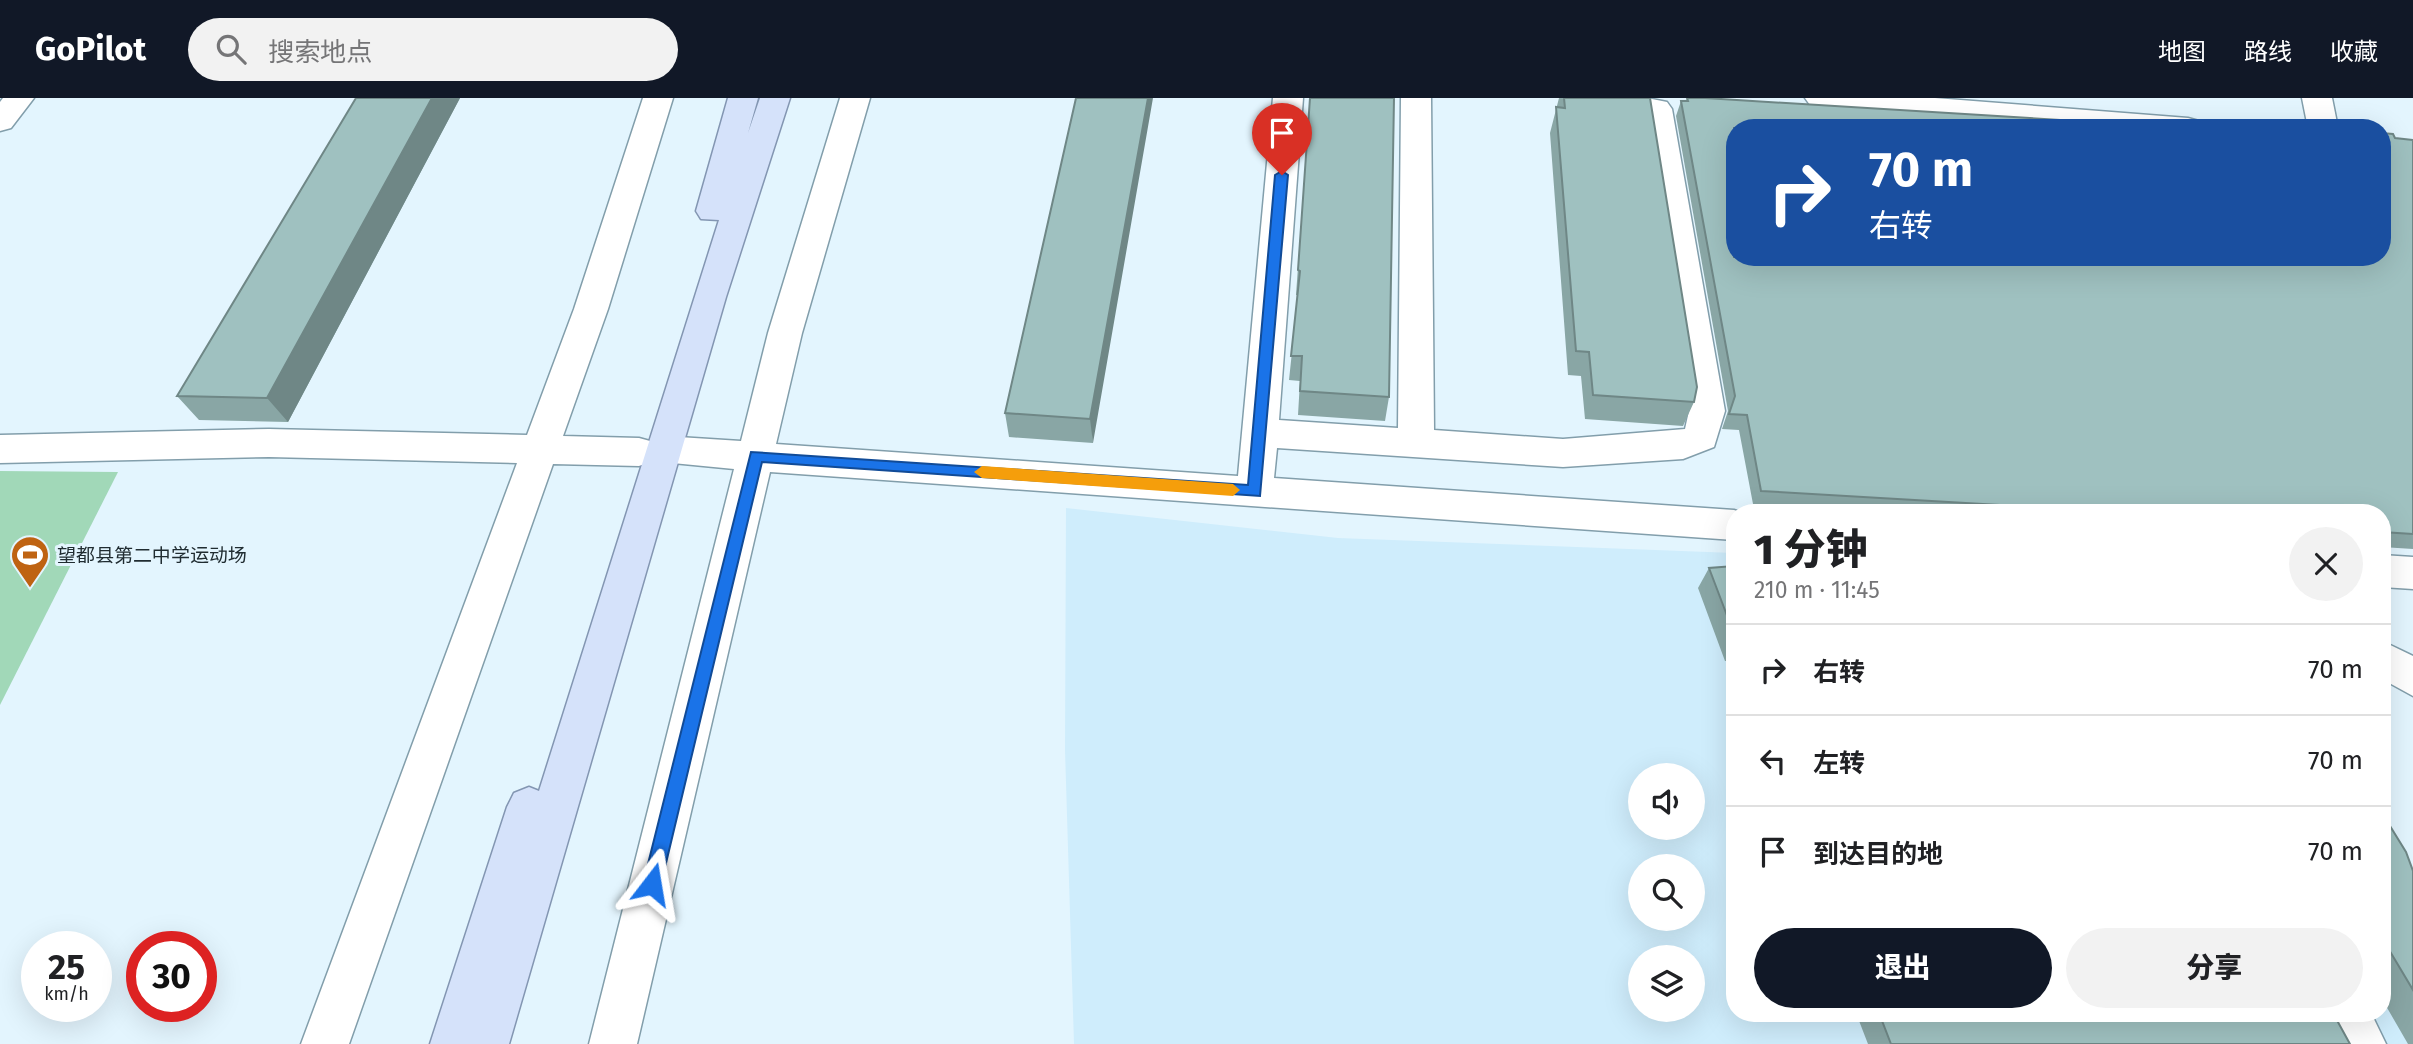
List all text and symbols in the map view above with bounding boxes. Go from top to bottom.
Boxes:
search box [188,18,678,81]
text: GoPilot [35,29,146,69]
icon: search [212,30,250,68]
text: 搜索地点 [268,37,372,68]
text: 地图 [2158,38,2206,66]
text: 路线 [2244,38,2292,66]
text: 收藏 [2330,38,2378,66]
pin [1252,103,1312,175]
icon: arrive [1263,114,1301,152]
text: 70 m [1869,140,1973,199]
icon: right [1754,147,1845,238]
text: 右转 [1869,207,1933,245]
text: 1 分钟 [1754,525,1867,575]
button: close [2289,527,2363,601]
sports icon: 望都县第二中学运动场 [9,534,51,589]
place label: 望都县第二中学运动场 [57,544,247,567]
text: 210 m · 11:45 [1754,576,1880,604]
icon: right [1754,651,1792,689]
text: 70 m [2308,654,2363,685]
text: 右转 [1813,657,1865,688]
icon: left [1754,742,1792,780]
text: 70 m [2308,745,2363,776]
text: 左转 [1813,748,1865,779]
map controls [1628,763,1705,1022]
button: sound [1628,763,1705,840]
icon: arrive [1754,833,1792,871]
text: 70 m [2308,836,2363,867]
text: 到达目的地 [1813,839,1943,870]
position arrow [615,847,689,921]
button: search [1628,854,1705,931]
button: 退出 [1754,928,2052,1008]
button: 分享 [2066,928,2363,1008]
speed limit sign: 30 [126,931,217,1022]
button: layers [1628,945,1705,1022]
text: 25 [48,946,85,988]
text: km/h [44,983,89,1005]

